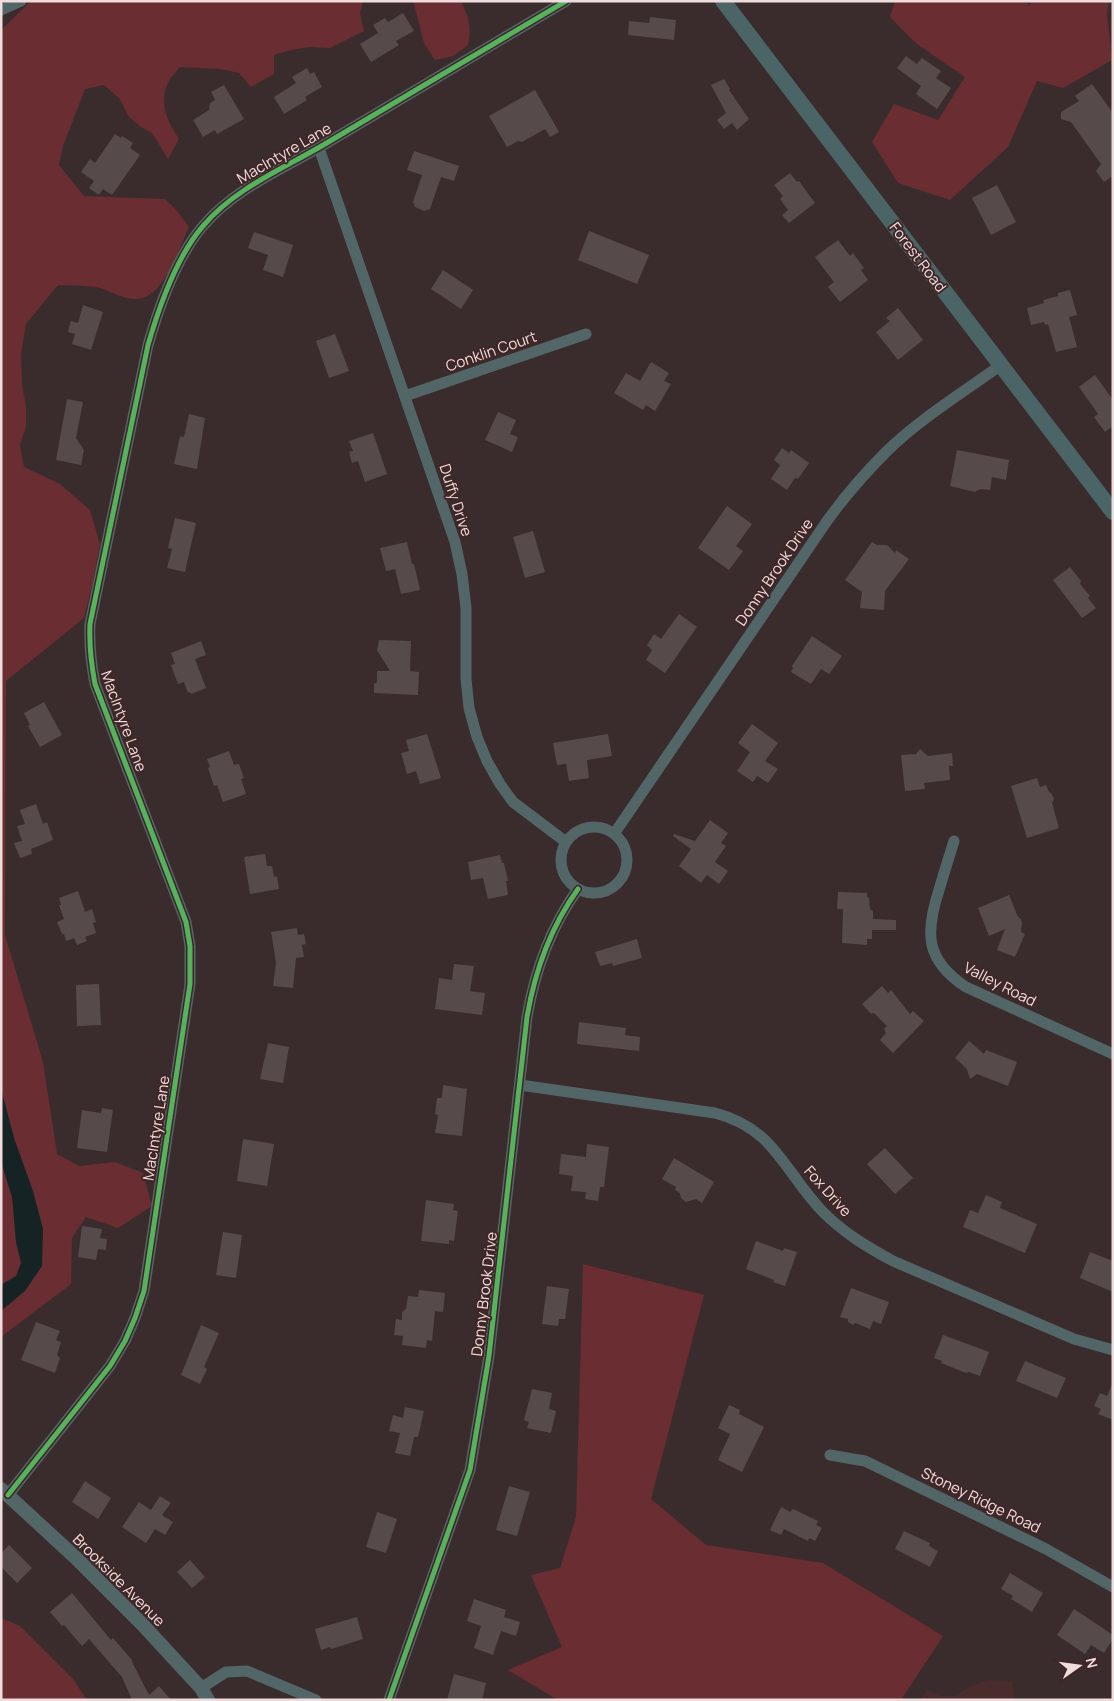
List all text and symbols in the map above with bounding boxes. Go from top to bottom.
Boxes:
street label: MacIntyre Lane [233,117,335,189]
street label: Forest Road [885,218,951,296]
street label: Conklin Court [443,326,539,376]
street label: Duffy Drive [434,461,478,539]
street label: Donny Brook Drive [730,514,818,630]
street label: MacIntyre Lane [96,668,152,775]
street label: Valley Road [960,957,1040,1011]
street label: MacIntyre Lane [137,1074,175,1182]
street label: Fox Drive [799,1161,857,1221]
street label: Donny Brook Drive [466,1230,502,1357]
street label: Stoney Ridge Road [918,1462,1044,1538]
street label: Brookside Avenue [68,1529,170,1631]
north arrow [1054,1641,1104,1691]
text: N [1082,1656,1103,1670]

